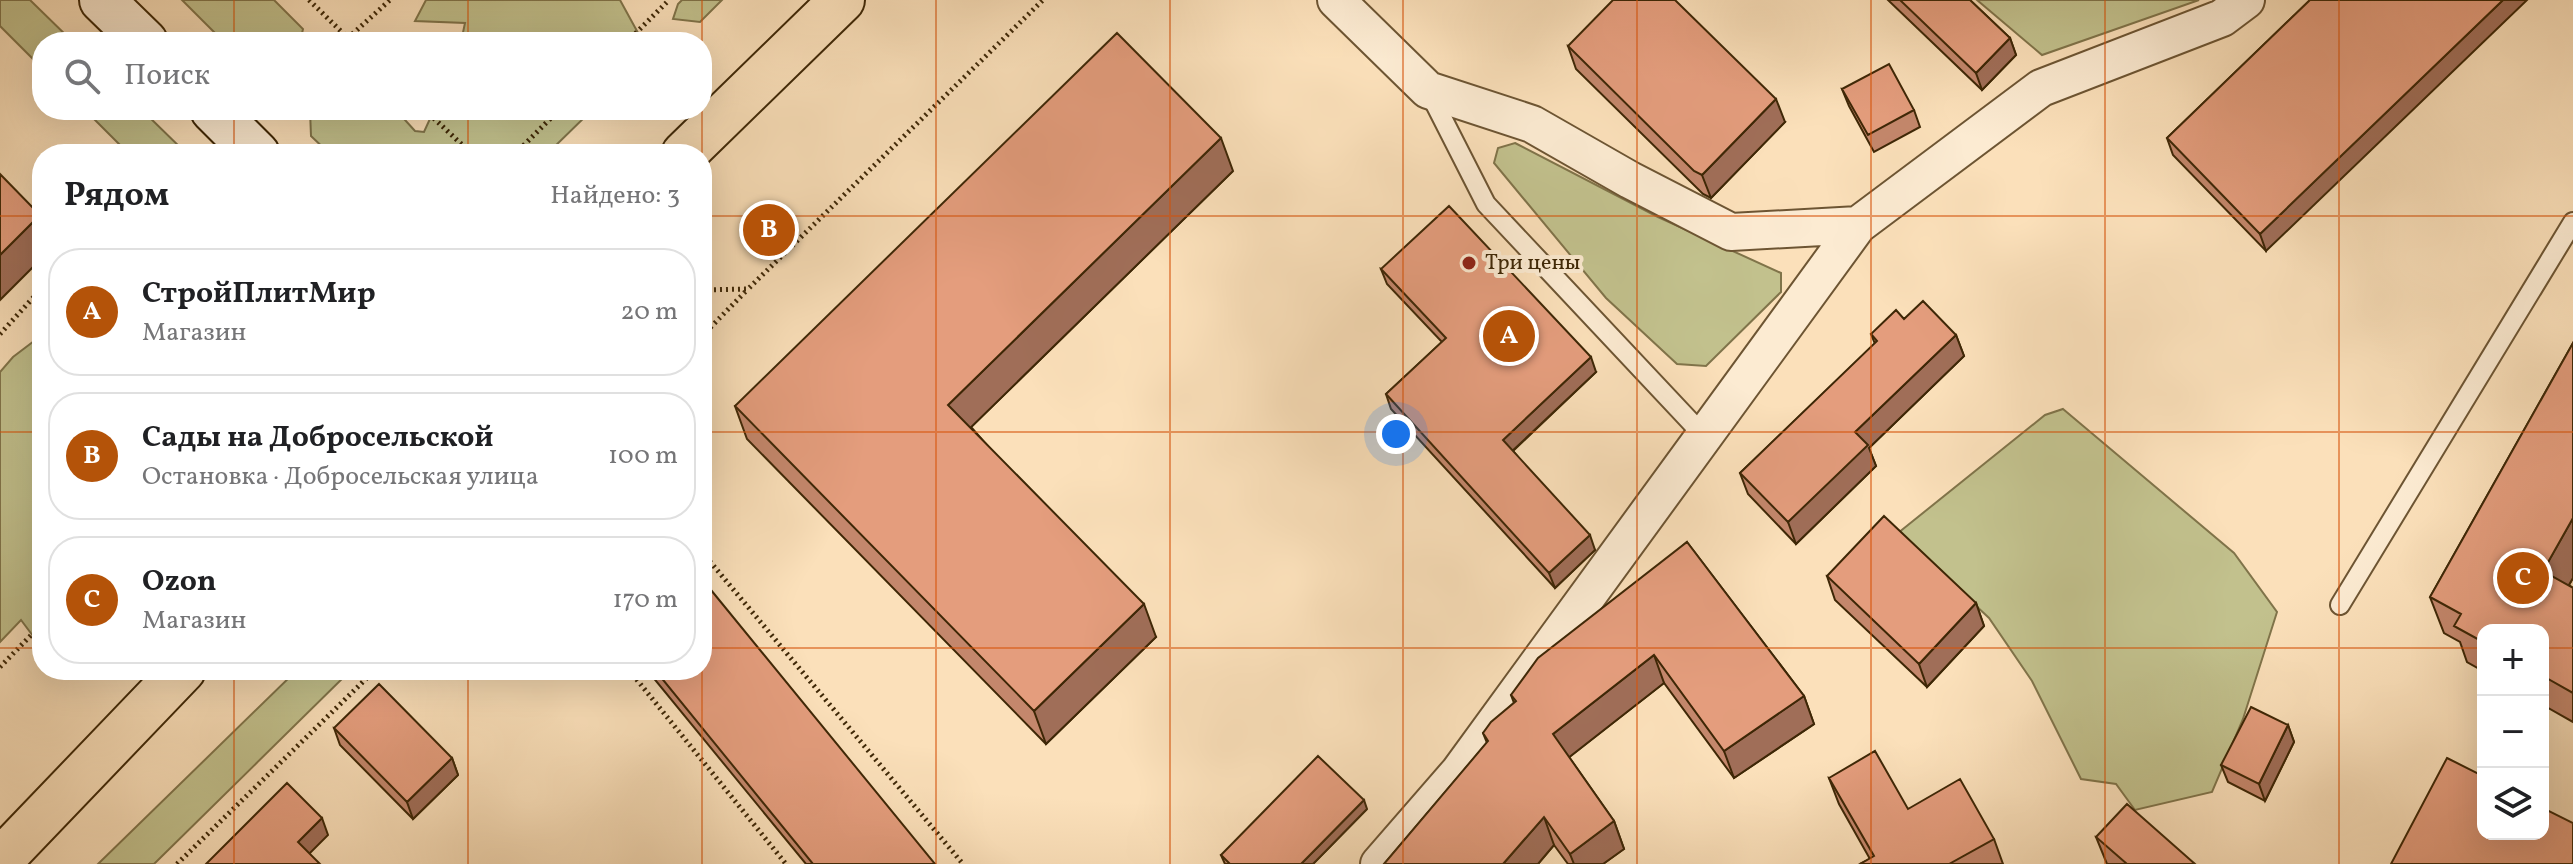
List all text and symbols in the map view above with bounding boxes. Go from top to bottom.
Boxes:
search box [32,32,712,120]
icon: search [60,54,104,98]
text: Поиск [124,55,210,97]
text: Рядом [64,173,169,220]
text: Найдено: 3 [550,178,680,214]
pin: B [743,200,795,260]
place label: Три цены [1485,248,1580,279]
marker: Три цены [1460,254,1478,272]
text: СтройПлитМир [142,273,376,315]
text: A [83,294,101,330]
text: 20 m [620,294,678,330]
pin: A [1483,306,1535,366]
text: Магазин [142,315,246,351]
your location [1376,414,1416,454]
text: Сады на Добросельской [142,417,493,459]
text: B [83,438,101,474]
text: 100 m [608,438,678,474]
text: Остановка · Добросельская улица [142,459,539,495]
pin: C [2497,548,2549,608]
text: Ozon [142,561,216,603]
text: C [84,582,100,618]
text: 170 m [613,582,678,618]
text: Магазин [142,603,246,639]
map controls [2477,624,2549,840]
button: + [2477,624,2549,696]
button: − [2477,696,2549,768]
button: layers [2477,768,2549,840]

